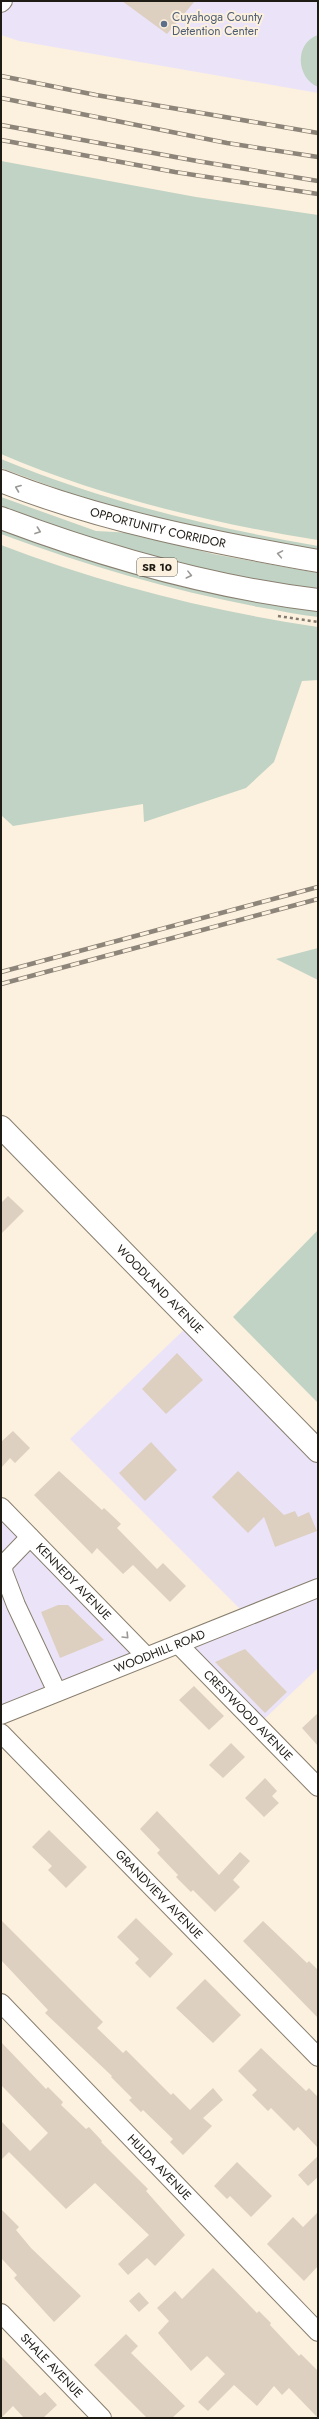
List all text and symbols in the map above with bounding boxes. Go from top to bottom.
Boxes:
place label: Cuyahoga County Detention Center [172,8,263,40]
marker: Cuyahoga County Detention Center [159,19,169,29]
one-way arrow [15,484,22,492]
street label: OPPORTUNITY CORRIDOR [88,503,228,553]
one-way arrow [34,527,41,535]
one-way arrow [276,550,283,559]
road number: SR 10 [137,558,177,576]
one-way arrow [186,570,193,579]
street label: WOODLAND AVENUE [112,1241,208,1338]
street label: KENNEDY AVENUE [32,1539,115,1624]
street label: WOODHILL ROAD [111,1625,208,1678]
one-way arrow [121,1631,128,1639]
street label: CRESTWOOD AVENUE [199,1666,297,1765]
street label: GRANDVIEW AVENUE [111,1846,207,1943]
street label: HULDA AVENUE [123,2130,195,2204]
street label: SHALE AVENUE [16,2329,87,2402]

